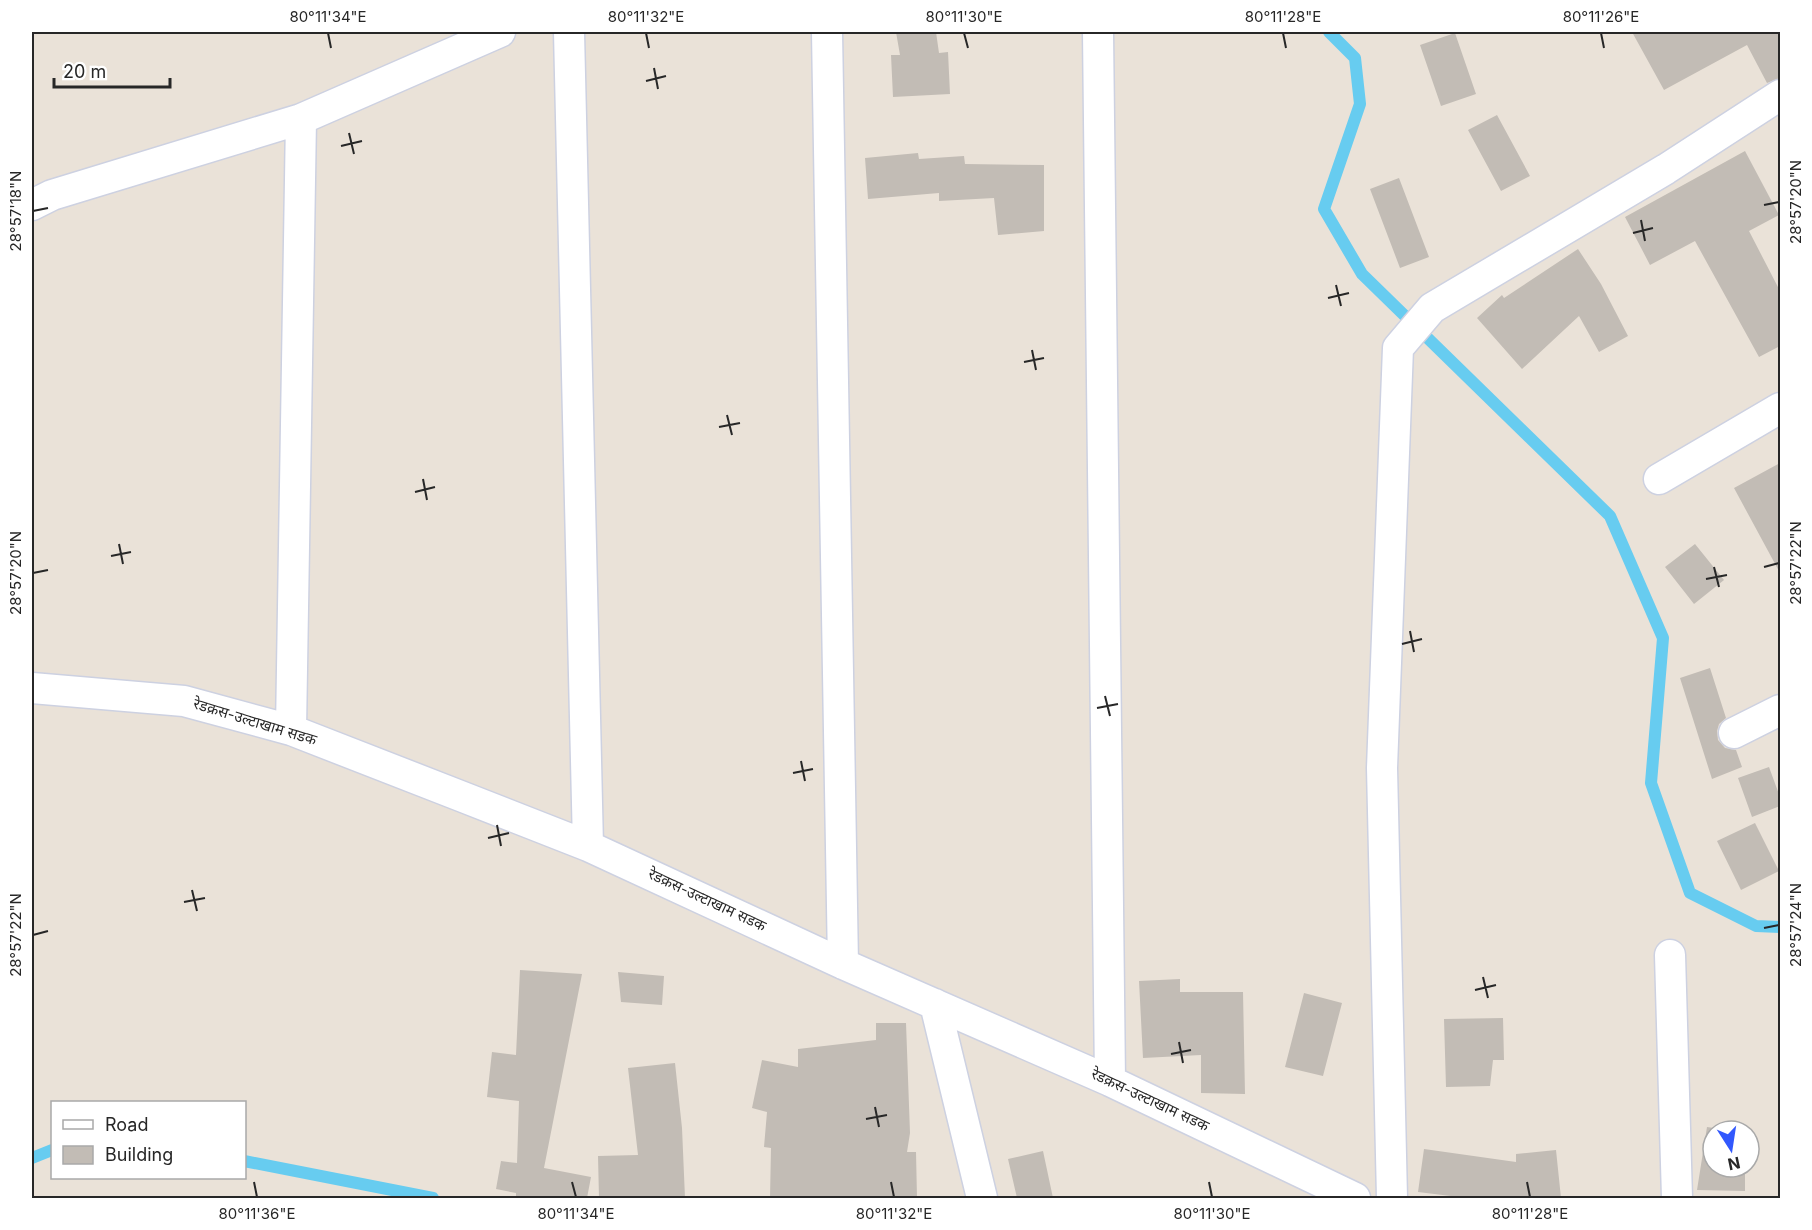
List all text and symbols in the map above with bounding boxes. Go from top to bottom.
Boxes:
text: 80°11'34"E [289,7,367,26]
text: 80°11'32"E [608,7,684,26]
text: 80°11'30"E [925,7,1003,26]
text: 80°11'28"E [1245,7,1321,26]
text: 80°11'26"E [1563,7,1639,26]
scale bar [54,51,170,89]
text: 20 m [63,61,106,82]
text: 28°57'20"N [1786,160,1805,244]
text: 28°57'18"N [6,171,25,251]
text: 28°57'22"N [1786,521,1805,605]
text: 28°57'20"N [6,531,25,615]
street label: रेडक्रस-उल्टाखाम सडक [190,693,320,749]
street label: रेडक्रस-उल्टाखाम सडक [644,863,770,935]
text: 28°57'24"N [1786,883,1805,967]
text: 28°57'22"N [6,893,25,977]
street label: रेडक्रस-उल्टाखाम सडक [1087,1063,1213,1135]
legend [51,1101,246,1179]
text: Road [105,1114,148,1135]
north arrow [1701,1119,1761,1179]
text: Building [105,1144,173,1165]
text: N [1726,1153,1742,1175]
text: 80°11'36"E [219,1204,295,1223]
text: 80°11'34"E [537,1204,615,1223]
text: 80°11'32"E [856,1204,932,1223]
text: 80°11'30"E [1173,1204,1251,1223]
text: 80°11'28"E [1492,1204,1568,1223]

